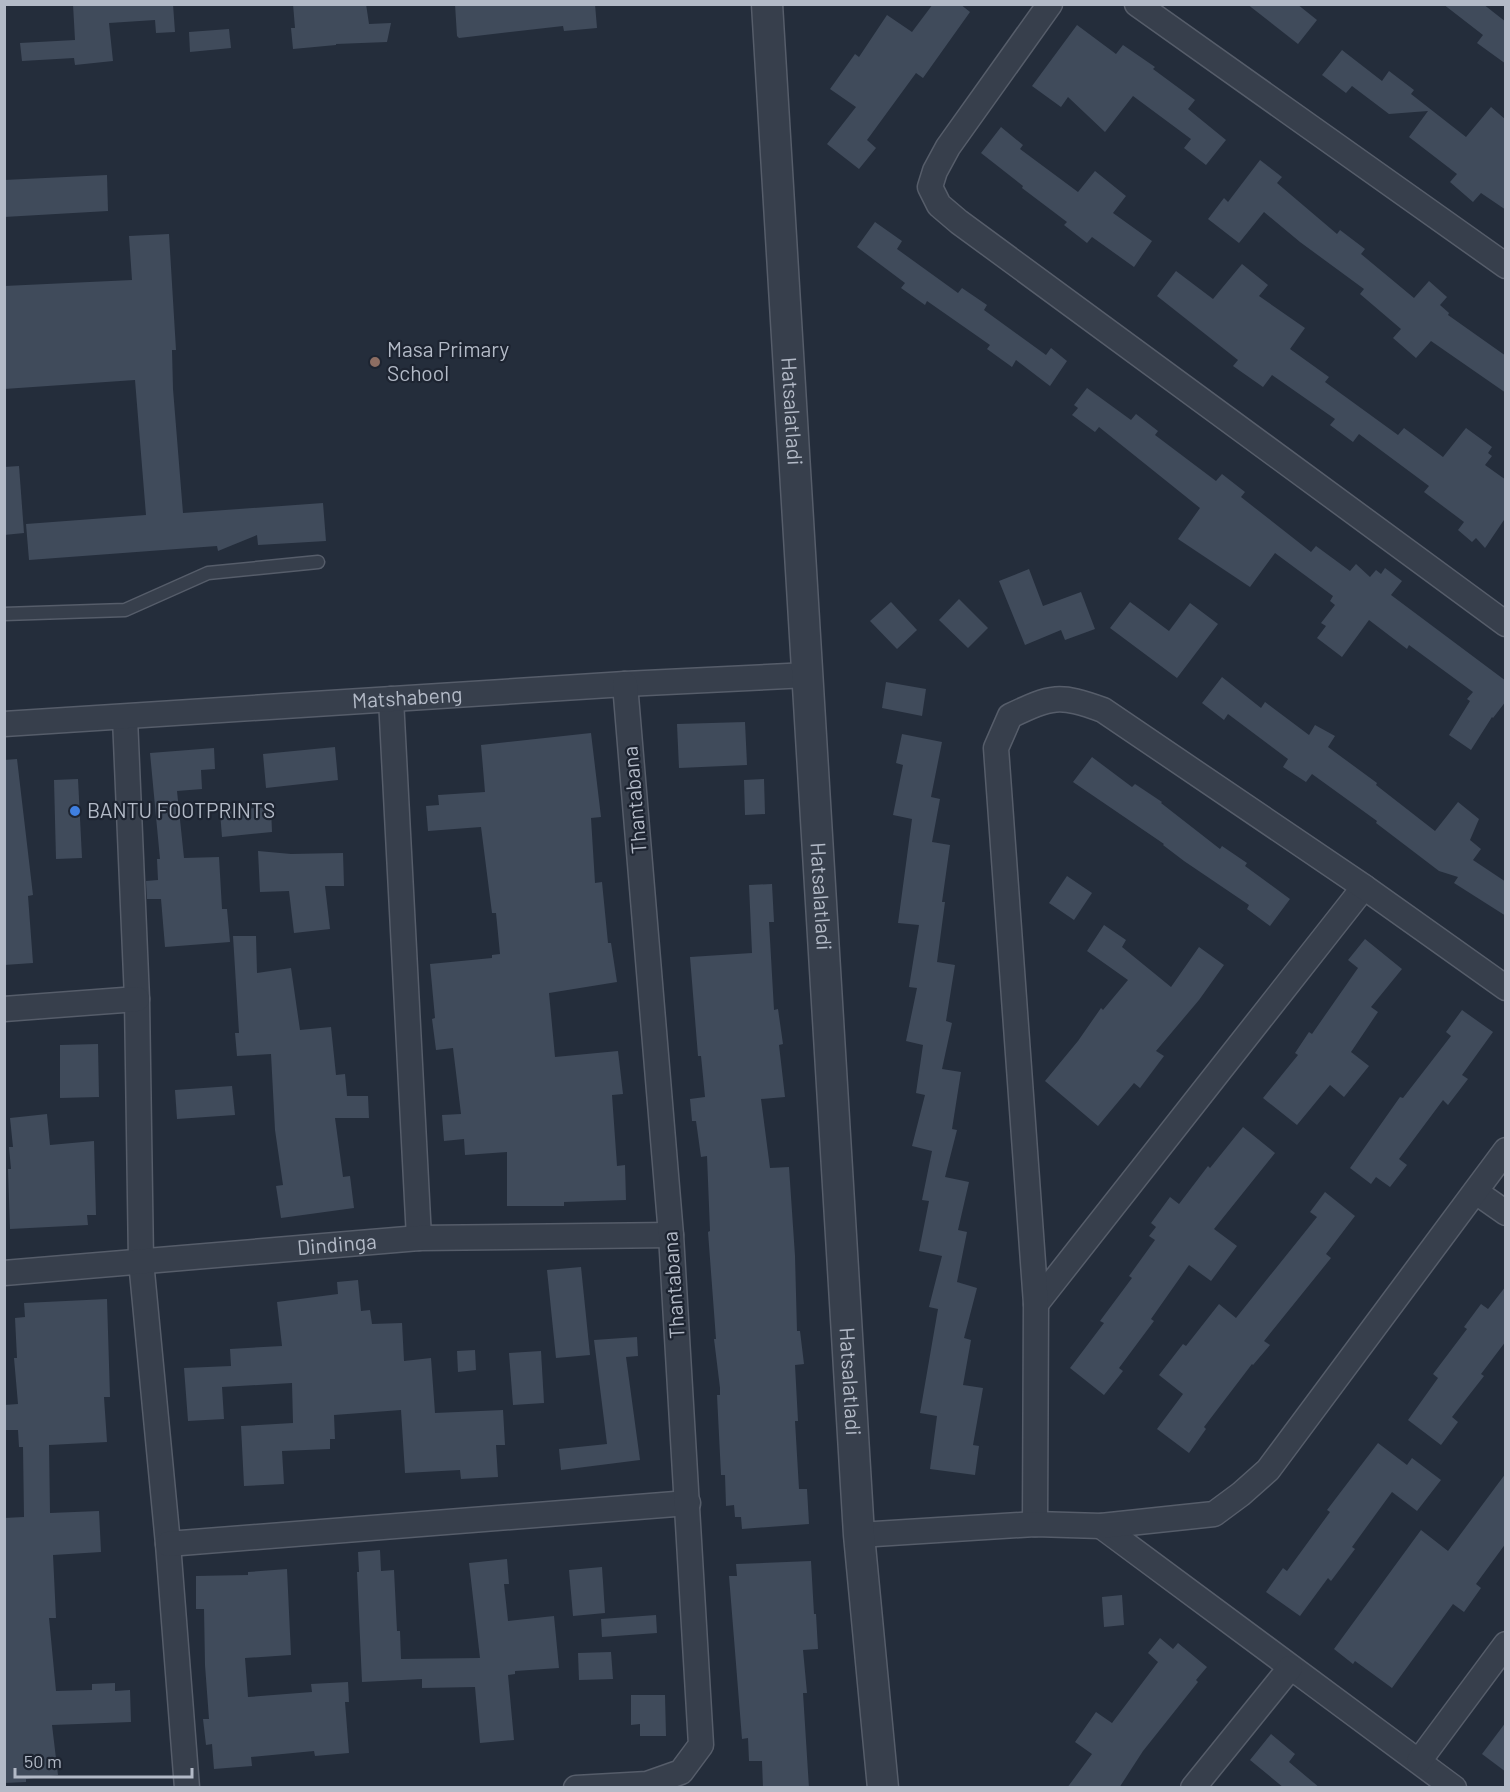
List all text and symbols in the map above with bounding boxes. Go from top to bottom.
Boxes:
place label: Masa Primary School [387,336,510,385]
marker: Masa Primary School [368,355,382,369]
street label: Hatsalatladi [777,356,809,466]
street label: Matshabeng [351,681,463,713]
street label: Thantabana [616,745,651,855]
place label: BANTU FOOTPRINTS [87,797,275,822]
marker: BANTU FOOTPRINTS [68,804,82,818]
street label: Hatsalatladi [806,841,838,951]
street label: Dindinga [296,1228,377,1259]
street label: Thantabana [656,1230,689,1340]
street label: Hatsalatladi [836,1327,867,1436]
scale bar [15,1741,192,1779]
text: 50 m [24,1750,62,1772]

